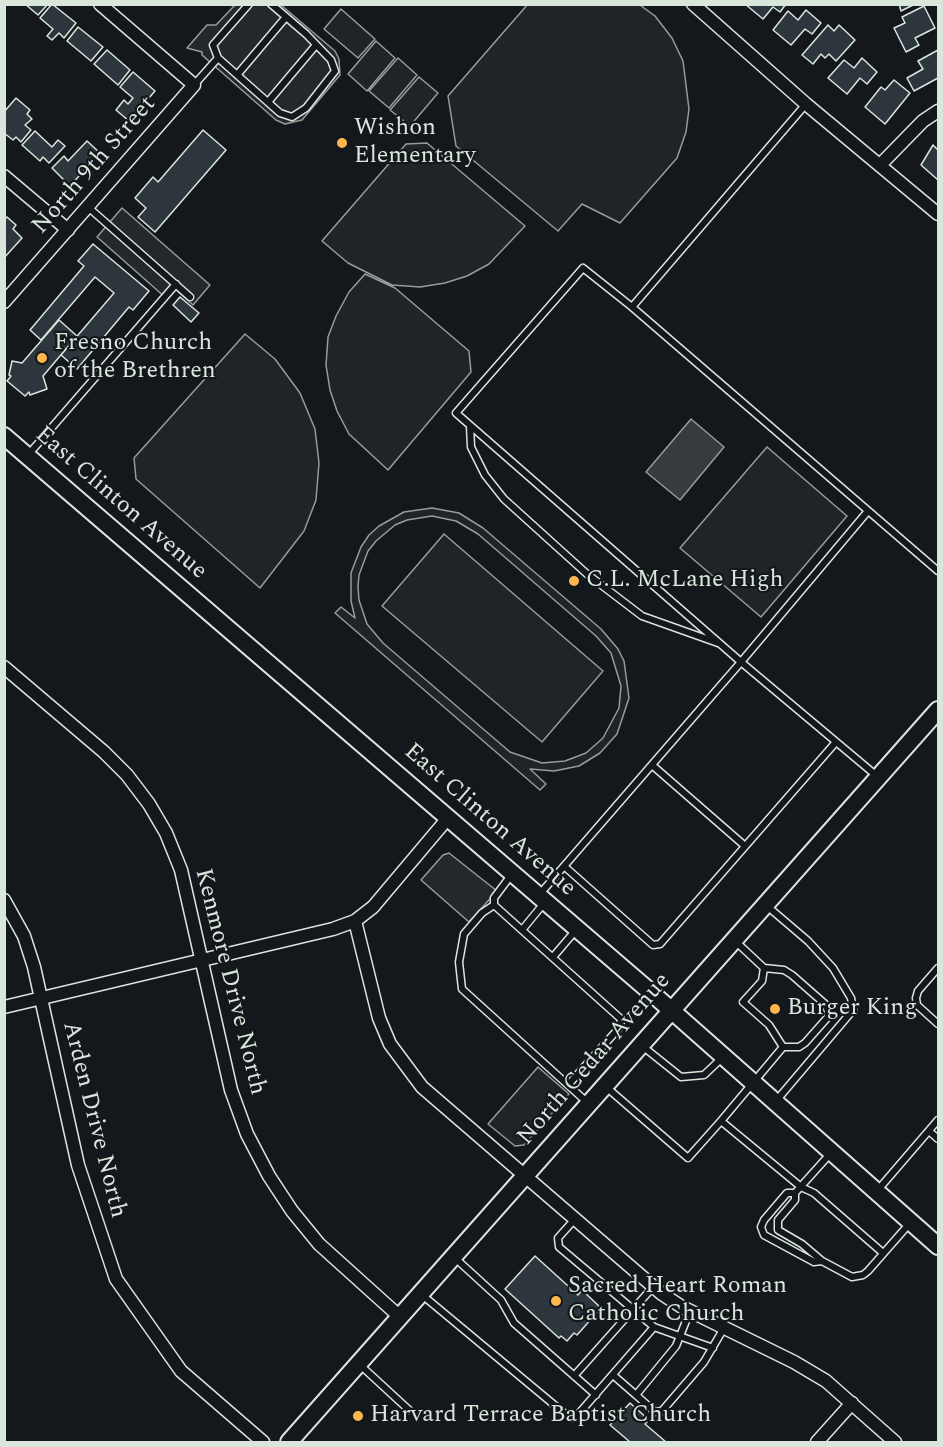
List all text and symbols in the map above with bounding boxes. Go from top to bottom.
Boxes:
street label: North 9th Street [27,91,163,241]
place label: Wishon Elementary [354,115,476,171]
marker: Wishon Elementary [335,136,349,150]
place label: Fresno Church of the Brethren [54,330,216,386]
marker: Fresno Church of the Brethren [35,351,49,365]
street label: East Clinton Avenue [28,421,212,587]
place label: C.L. McLane High [586,567,783,595]
marker: C.L. McLane High [567,574,581,588]
street label: East Clinton Avenue [397,738,581,904]
street label: Kenmore Drive North [187,866,271,1098]
street label: North Cedar Avenue [512,968,678,1152]
place label: Burger King [787,995,917,1023]
marker: Burger King [768,1002,782,1016]
street label: Arden Drive North [55,1019,131,1221]
place label: Sacred Heart Roman Catholic Church [568,1273,787,1329]
marker: Sacred Heart Roman Catholic Church [549,1294,563,1308]
place label: Harvard Terrace Baptist Church [370,1402,711,1430]
marker: Harvard Terrace Baptist Church [351,1409,365,1423]

